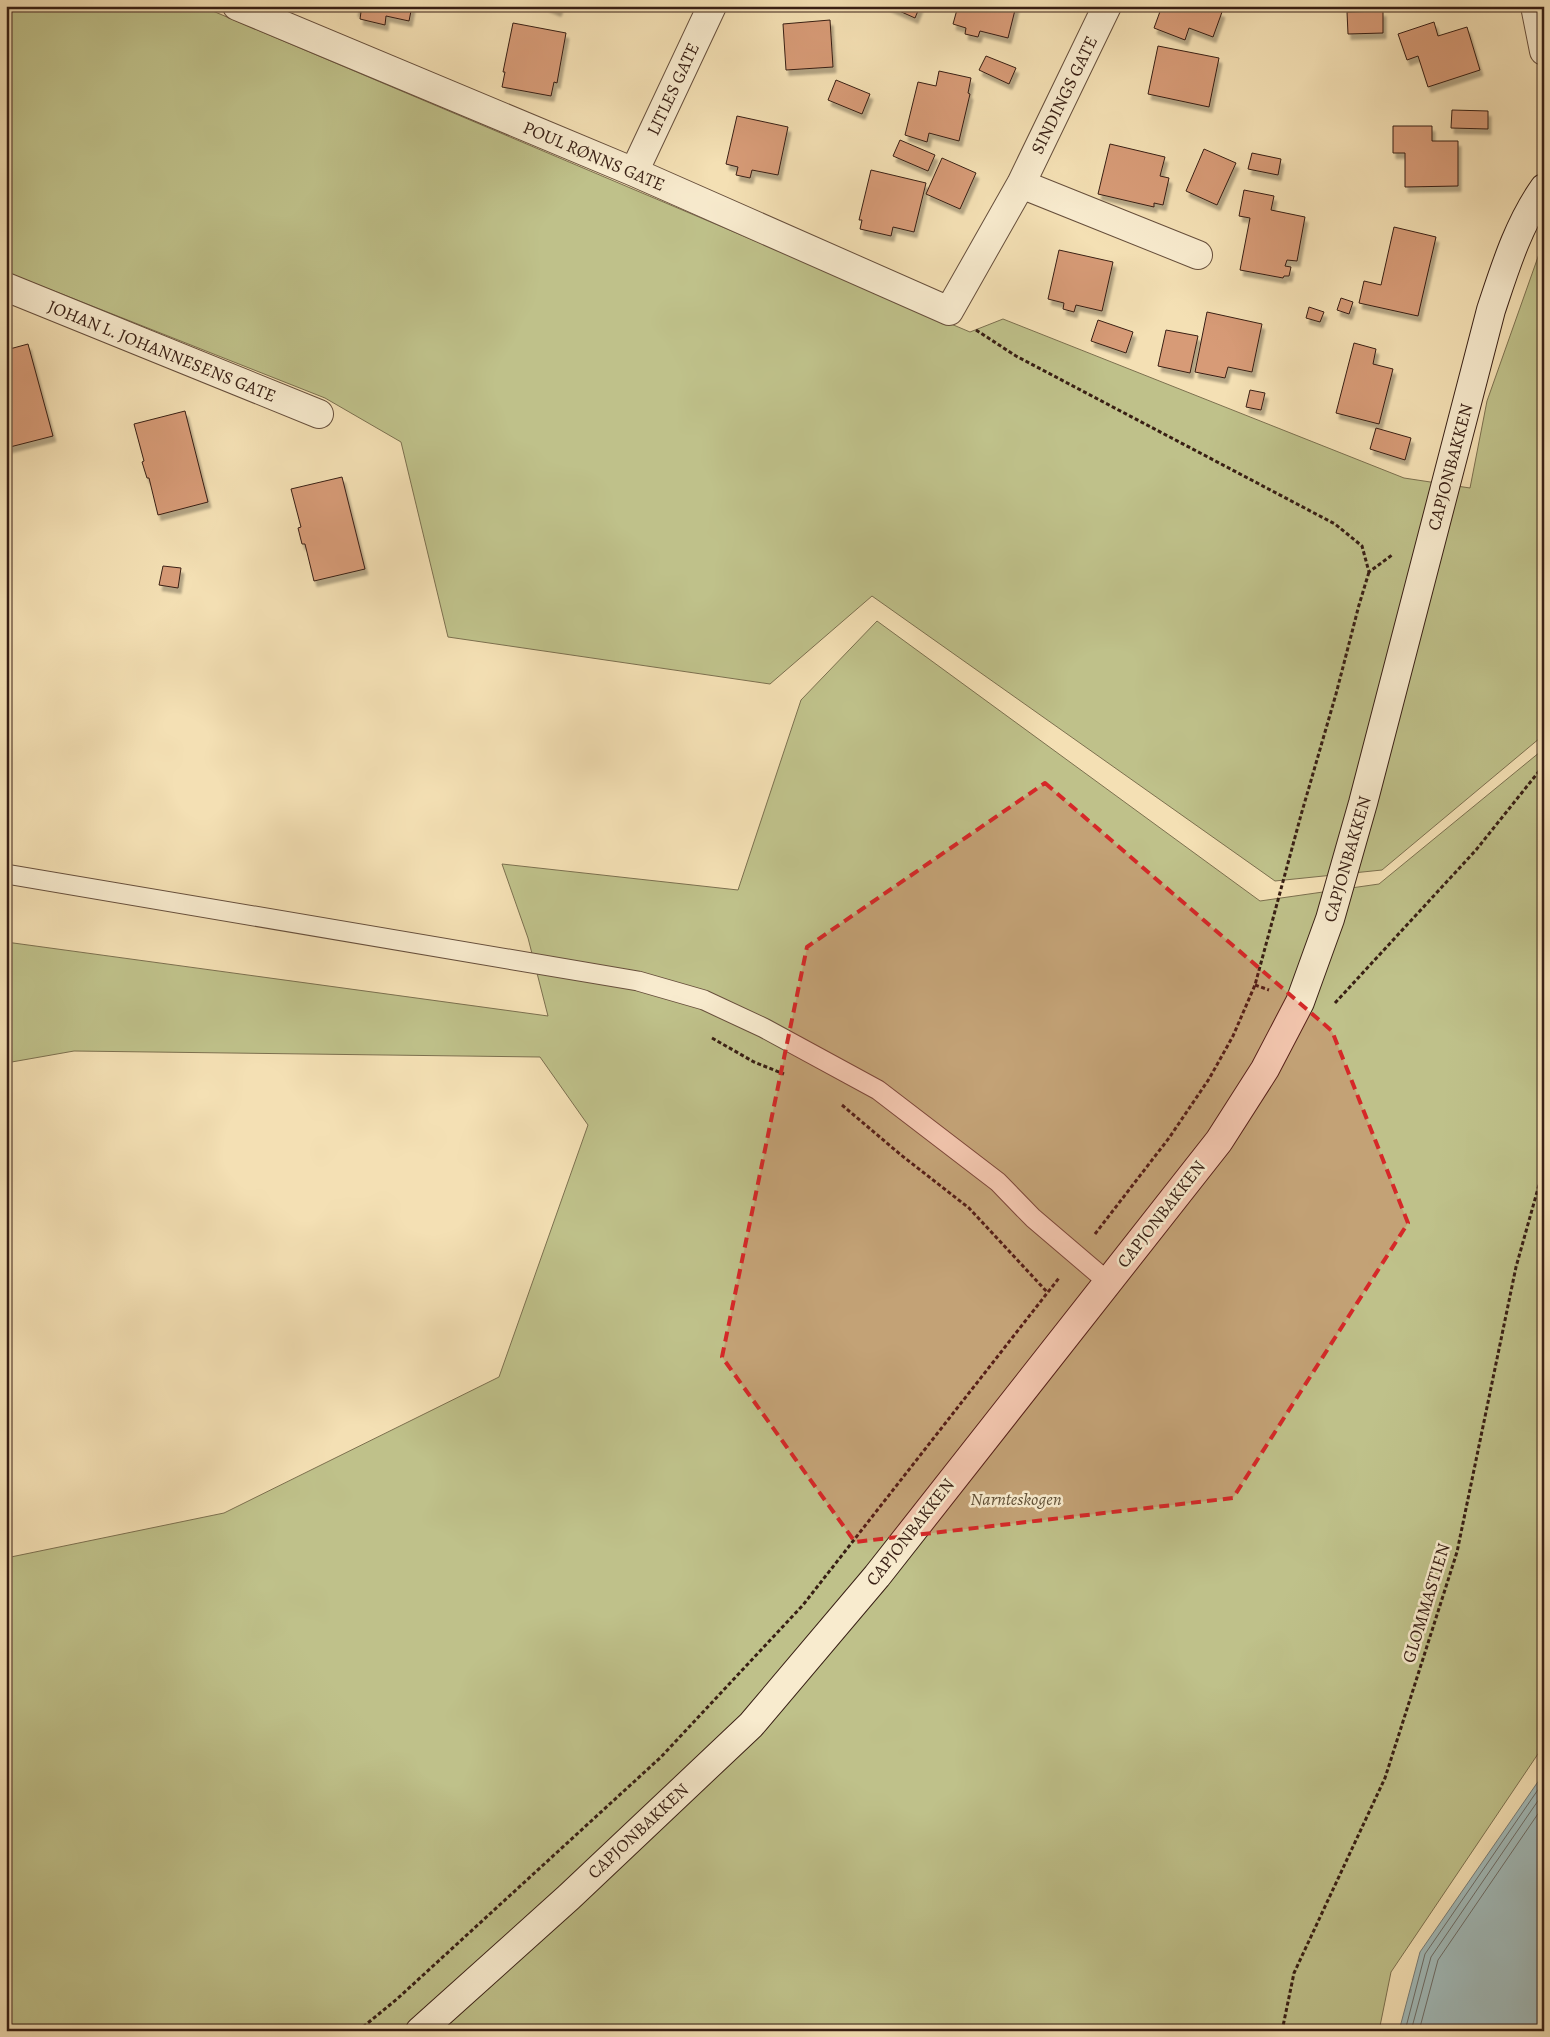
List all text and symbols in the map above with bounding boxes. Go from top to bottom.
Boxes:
street label: SINDINGS GATE [1025,32,1103,158]
street label: LITLES GATE [641,39,705,139]
street label: POUL RØNNS GATE [519,115,669,197]
street label: JOHAN L. JOHANNESENS GATE [44,294,280,408]
street label: CAPJONBAKKEN [1422,401,1478,533]
street label: CAPJONBAKKEN [1317,793,1377,925]
street label: CAPJONBAKKEN [1111,1155,1211,1273]
street label: CAPJONBAKKEN [860,1473,960,1591]
park label: Narnteskogen [970,1487,1062,1511]
street label: GLOMMASTIEN [1396,1540,1456,1666]
street label: CAPJONBAKKEN [582,1778,694,1884]

